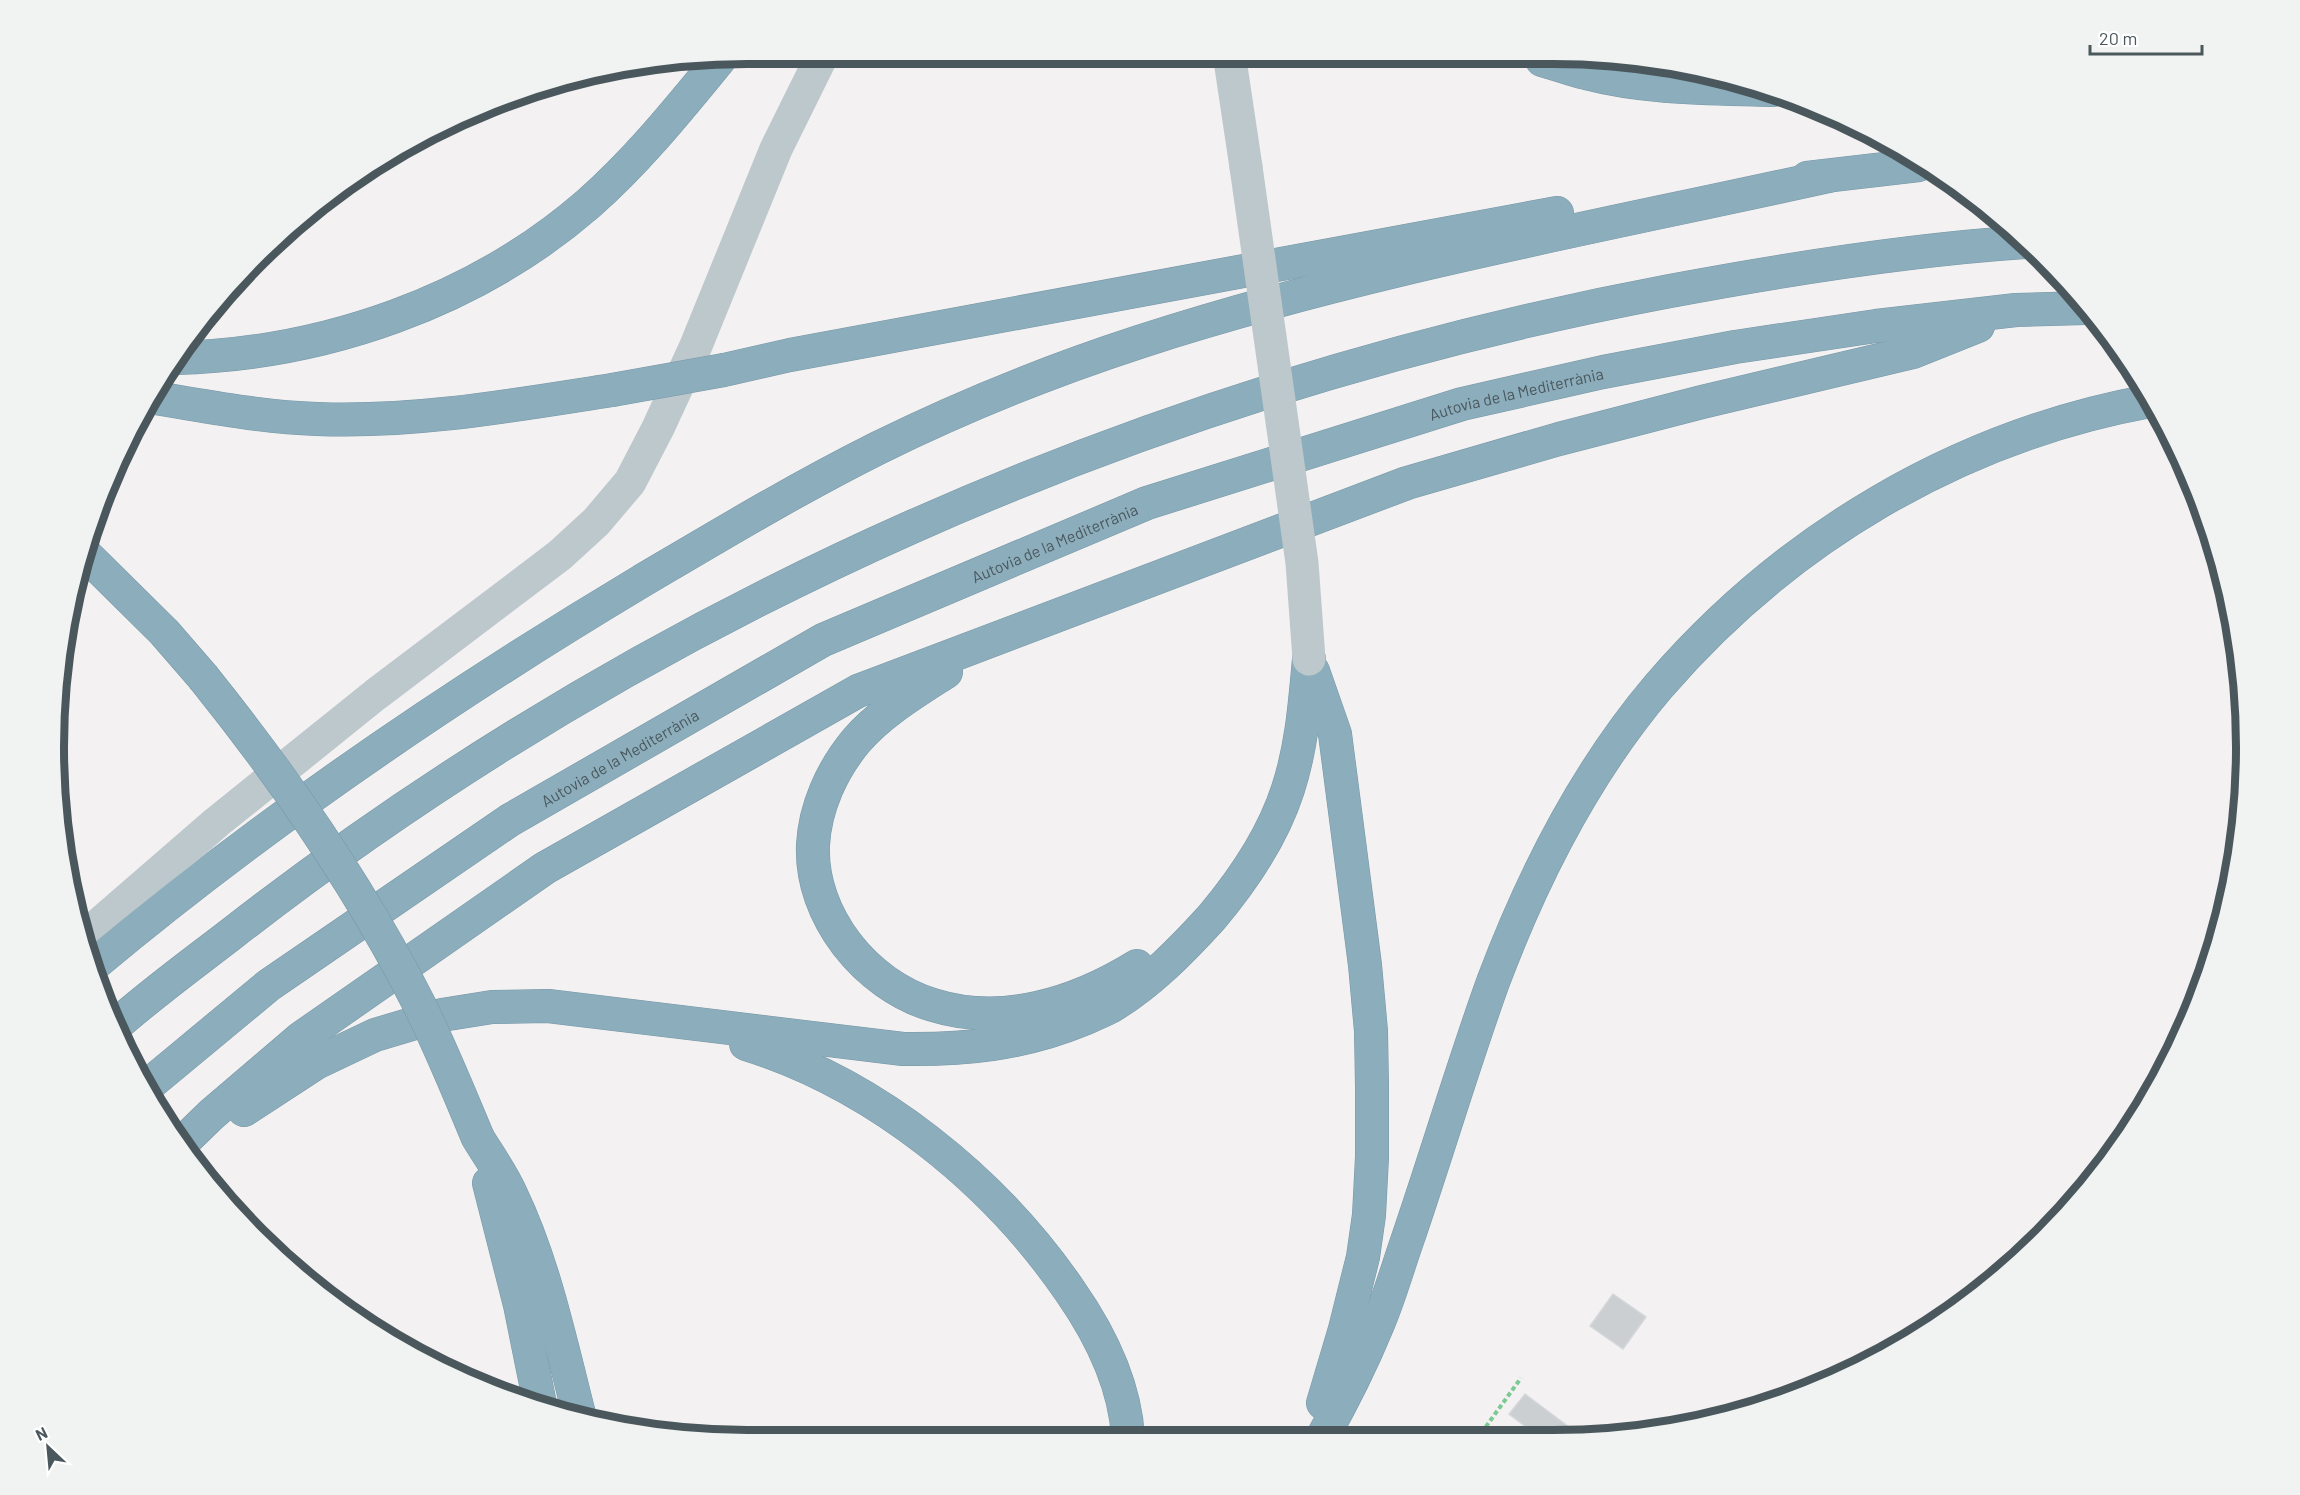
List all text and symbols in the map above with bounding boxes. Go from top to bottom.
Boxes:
scale bar [2090,18,2202,56]
text: 20 m [2099,27,2137,49]
street label: Autovia de la Mediterrània [1427,363,1605,423]
street label: Autovia de la Mediterrània [968,499,1140,586]
street label: Autovia de la Mediterrània [537,704,701,810]
north arrow [18,1417,78,1477]
text: N [32,1422,50,1444]

